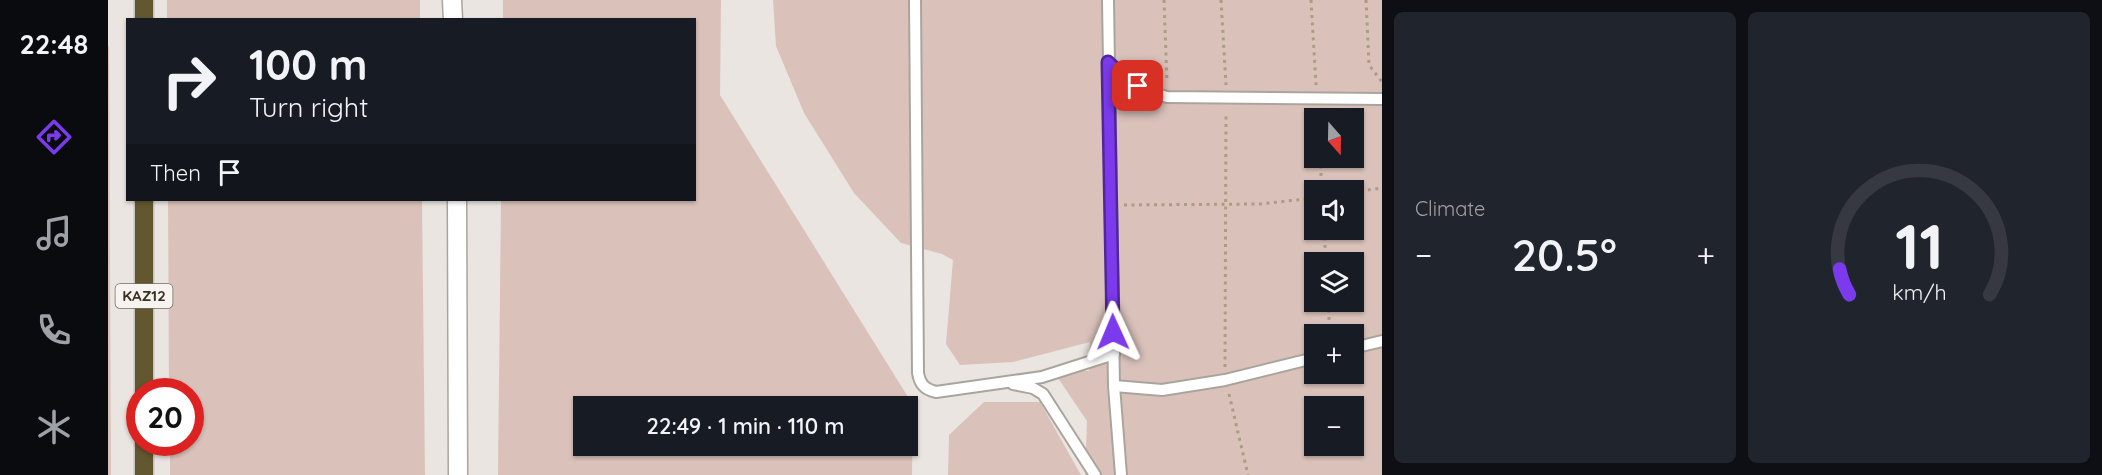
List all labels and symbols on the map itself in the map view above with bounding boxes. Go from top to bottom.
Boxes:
pin [1112,60,1163,111]
north arrow [1304,108,1364,168]
road number: KAZ12 [116,284,172,308]
position arrow [1081,300,1145,364]
speed limit sign: 20 [126,378,204,456]

